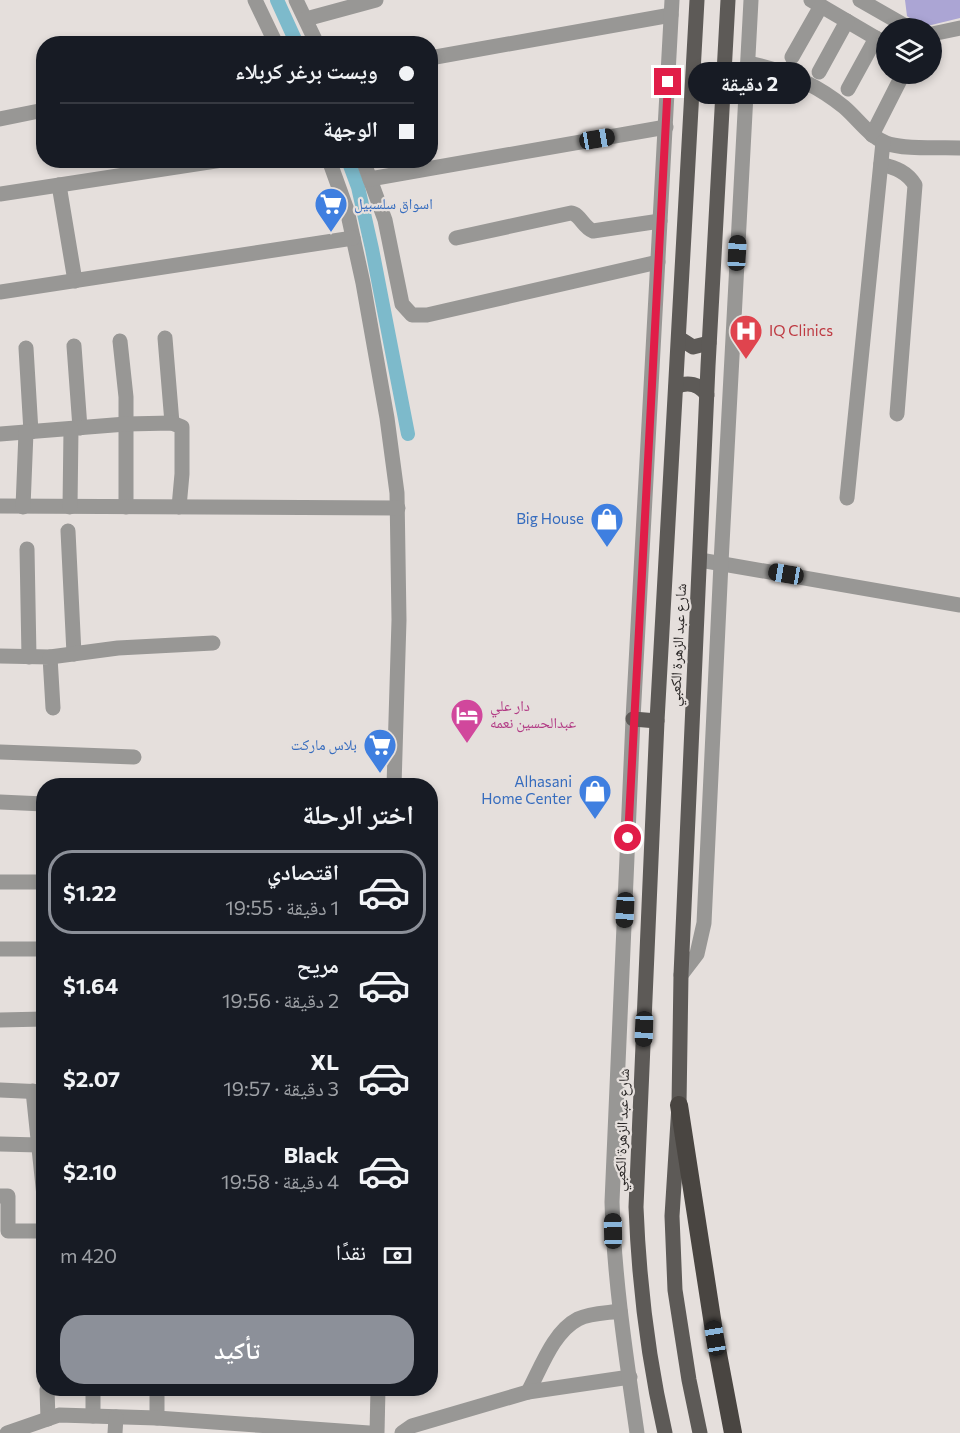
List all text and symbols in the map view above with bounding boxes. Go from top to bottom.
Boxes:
map controls [876,18,942,84]
button: layers [876,18,942,84]
text: ويست برغر كربلاء [235,57,378,84]
callout: 2 دقيقة [689,61,812,103]
route end [654,68,681,95]
text: 2 دقيقة [721,71,778,95]
text: الوجهة [323,115,378,142]
car [578,127,616,151]
supermarket icon: اسواق سلسبيل [313,186,349,233]
place label: اسواق سلسبيل [354,194,433,214]
car [727,235,747,271]
hospital icon: IQ Clinics [728,313,764,360]
place label: IQ Clinics [769,321,833,339]
shop icon: Big House [589,501,625,548]
place label: Big House [516,509,584,527]
car [767,562,805,586]
street label: شارع عبد الزهرة الكعبي [665,583,693,707]
place label: دار علي عبدالحسين نعمه [490,696,577,733]
hotel icon: دار علي عبدالحسين نعمه [449,697,485,744]
supermarket icon: بلاس ماركت [362,727,398,774]
place label: بلاس ماركت [291,735,357,755]
place label: Alhasani Home Center [481,772,572,807]
shop icon: Alhasani Home Center [577,773,613,820]
text: اختر الرحلة [302,797,414,830]
route start [614,824,641,851]
text: اقتصادي [267,858,339,885]
icon: car [357,865,411,919]
text: $1.22 [63,879,116,906]
car [615,892,635,928]
text: 1 دقيقة · 19:55 [225,895,339,919]
text: مريح [296,951,339,978]
icon: car [357,958,411,1012]
text: $1.64 [63,972,118,999]
text: 2 دقيقة · 19:56 [222,988,339,1012]
car [634,1011,654,1047]
text: XL [311,1048,339,1075]
icon: car [357,1051,411,1105]
text: $2.07 [63,1065,120,1092]
street label: شارع عبد الزهرة الكعبي [610,1068,636,1192]
text: 3 دقيقة · 19:57 [223,1076,339,1100]
text: Black [284,1141,339,1168]
icon: car [357,1144,411,1198]
text: $2.10 [63,1158,117,1185]
text: 4 دقيقة · 19:58 [221,1169,339,1193]
car [604,1213,622,1249]
text: نقدًا [336,1238,366,1265]
icon: cash [381,1239,414,1272]
text: 420 m [60,1243,117,1267]
button: تأكيد [60,1315,414,1384]
car [703,1319,727,1357]

